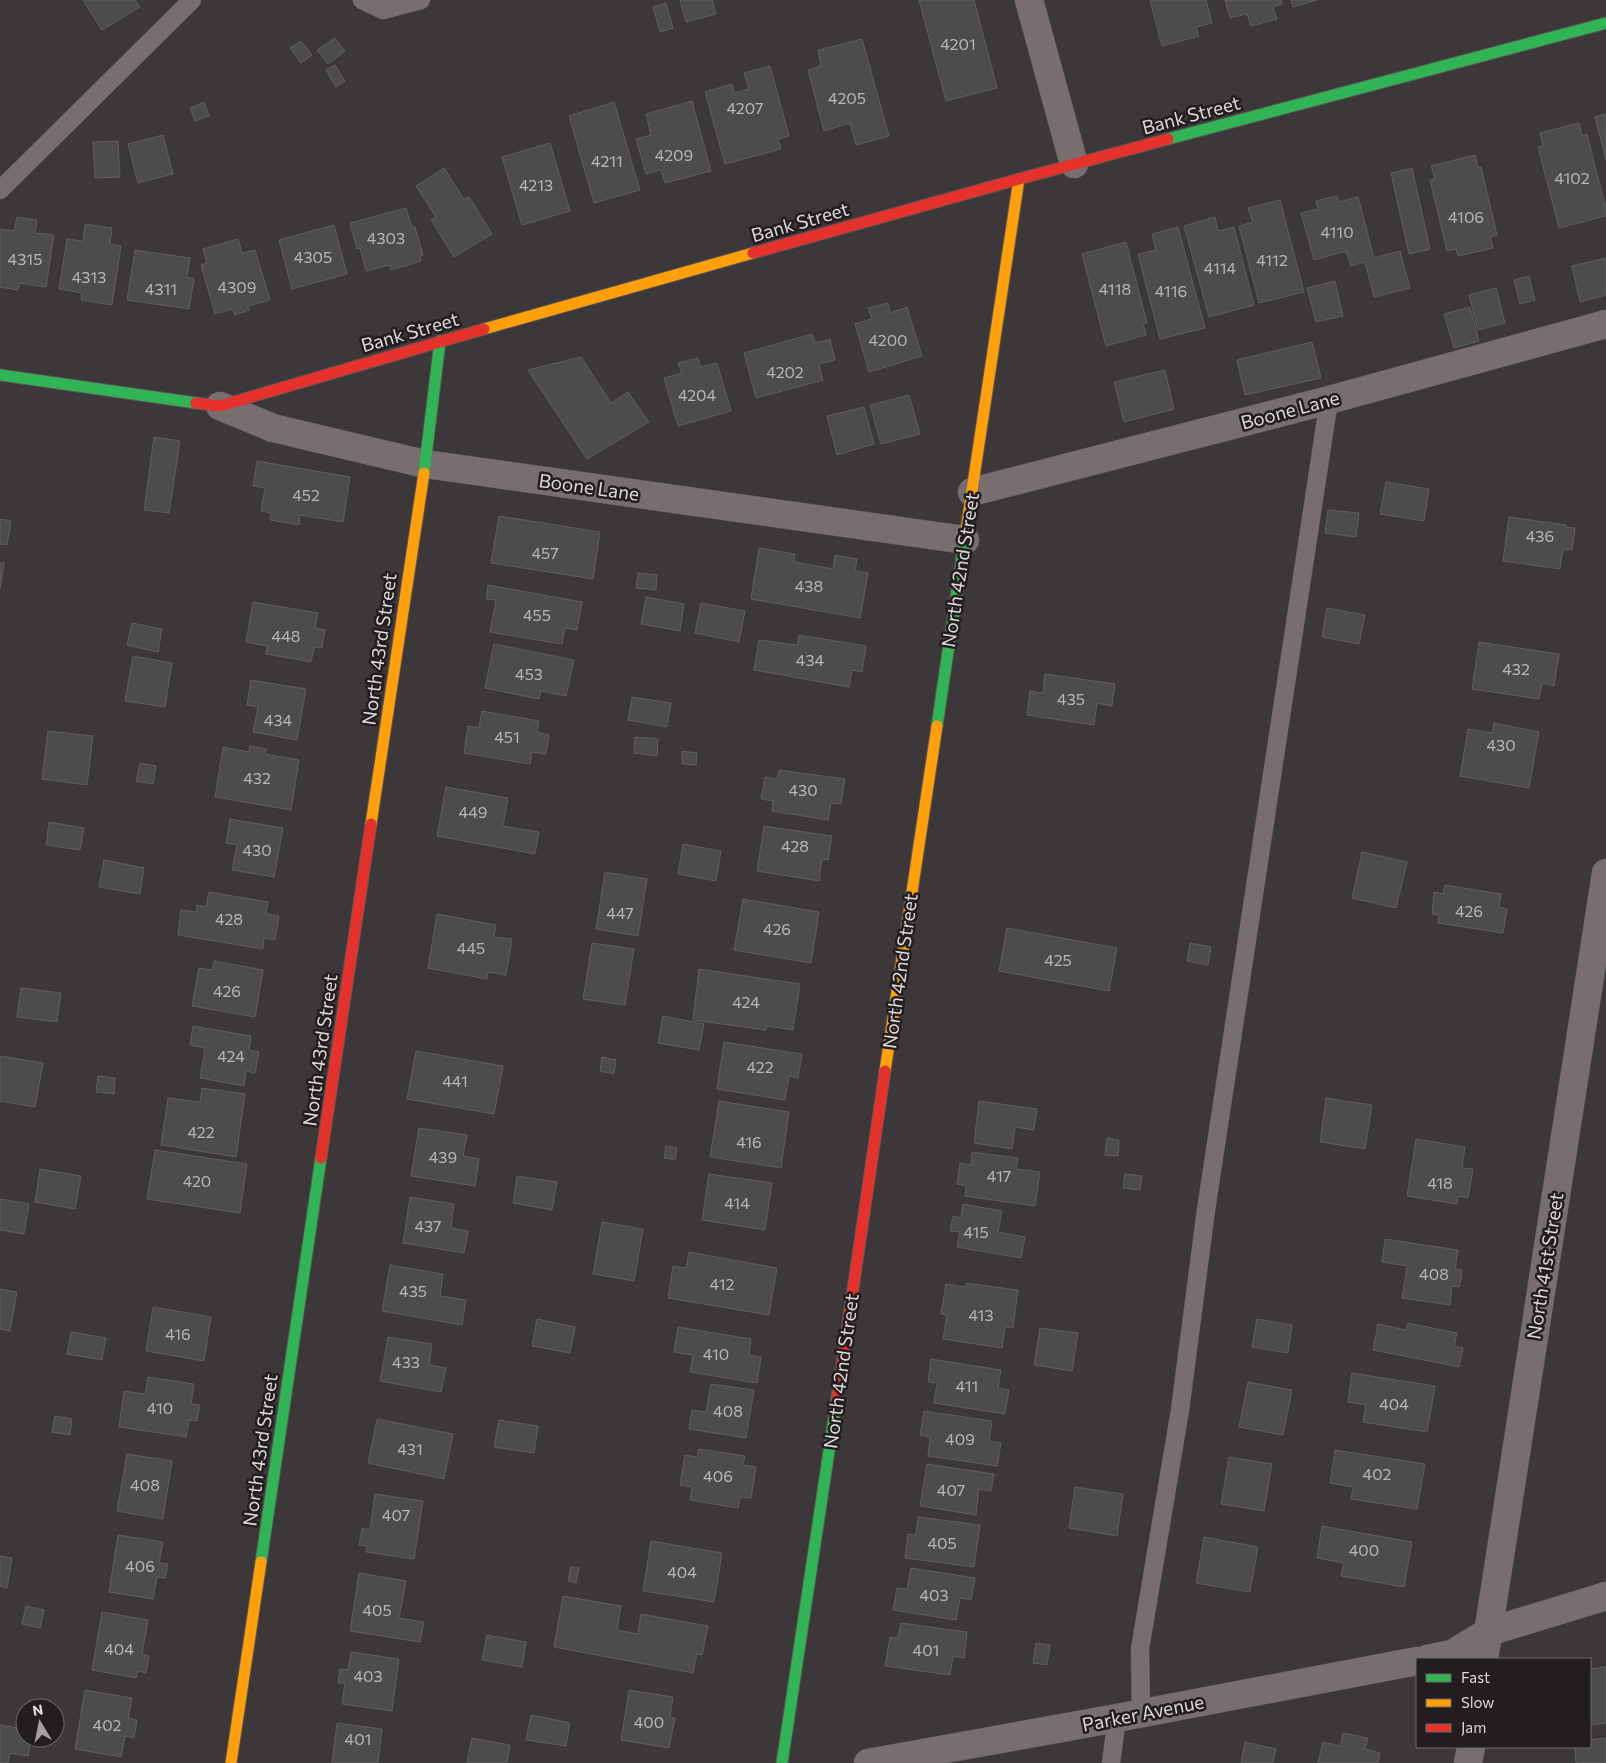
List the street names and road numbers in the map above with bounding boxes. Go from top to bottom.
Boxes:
street label: Bank Street [1139,90,1243,139]
street label: Bank Street [748,197,852,246]
street label: Bank Street [358,307,462,356]
street label: Boone Lane [1238,385,1342,434]
street label: Boone Lane [537,468,641,505]
street label: North 42nd Street [936,491,983,649]
street label: North 43rd Street [356,571,401,726]
street label: North 42nd Street [877,892,922,1050]
street label: North 43rd Street [297,972,342,1127]
street label: North 41st Street [1522,1191,1567,1341]
street label: North 42nd Street [818,1292,863,1450]
street label: North 43rd Street [237,1372,282,1527]
street label: Parker Avenue [1080,1689,1206,1736]

